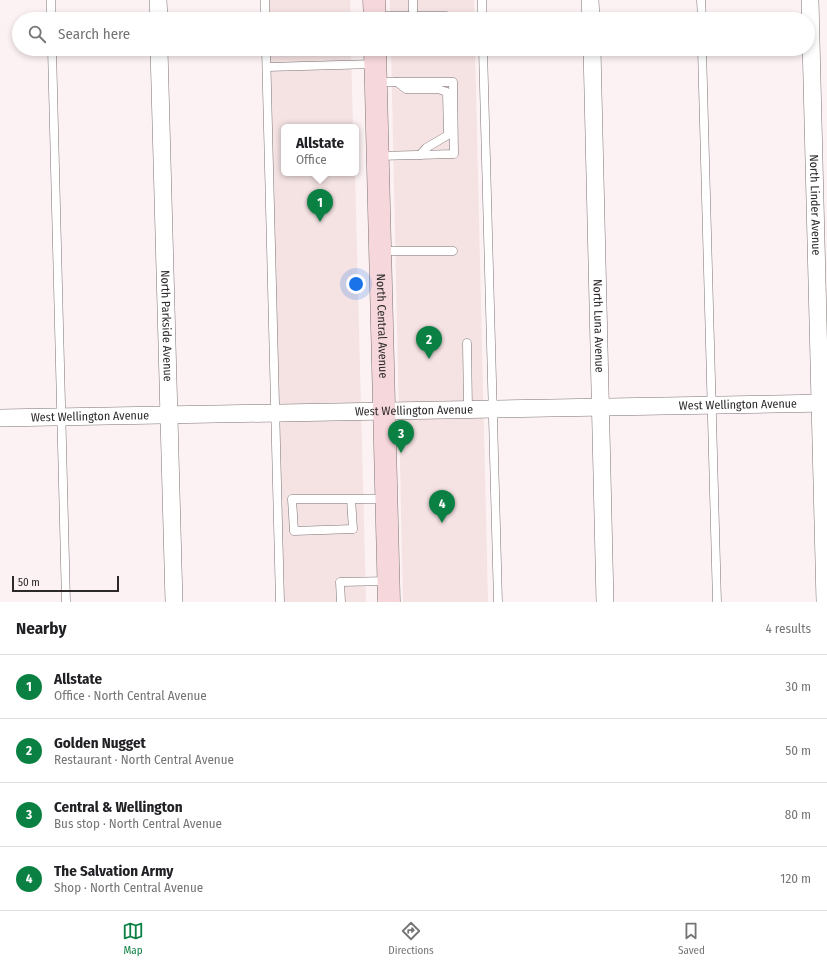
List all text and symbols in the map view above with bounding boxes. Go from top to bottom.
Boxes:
search box [12,12,815,56]
icon: search [26,23,48,45]
text: Search here [58,25,130,43]
popup [281,124,359,176]
text: Allstate [296,134,344,152]
text: Office [296,152,327,167]
street label: North Linder Avenue [807,154,823,256]
pin: 1 [307,189,333,222]
street label: North Parkside Avenue [158,270,175,382]
street label: North Central Avenue [374,273,390,378]
your location [346,274,366,294]
street label: North Luna Avenue [590,279,607,373]
pin: 2 [416,326,442,359]
street label: West Wellington Avenue [679,397,797,413]
street label: West Wellington Avenue [355,402,473,419]
street label: West Wellington Avenue [31,408,149,424]
pin: 3 [388,420,414,453]
pin: 4 [429,490,455,523]
scale bar [12,574,119,593]
text: 50 m [18,576,40,589]
text: Nearby [16,618,67,639]
text: 4 results [765,621,811,636]
text: Allstate [54,670,102,688]
text: 1 [26,679,32,694]
text: 30 m [785,679,811,694]
text: Office · North Central Avenue [54,688,207,703]
text: Golden Nugget [54,734,146,752]
text: 2 [26,743,32,758]
text: 50 m [785,743,811,758]
text: Restaurant · North Central Avenue [54,752,234,767]
text: Central & Wellington [54,798,183,816]
text: 3 [26,807,32,822]
text: 80 m [785,807,811,822]
text: Bus stop · North Central Avenue [54,816,222,831]
text: The Salvation Army [54,862,173,880]
text: 4 [26,871,32,886]
text: 120 m [780,871,811,886]
text: Shop · North Central Avenue [54,880,203,895]
tab: Map [122,920,144,957]
tab: Directions [388,920,434,957]
tab: Saved [678,920,705,957]

